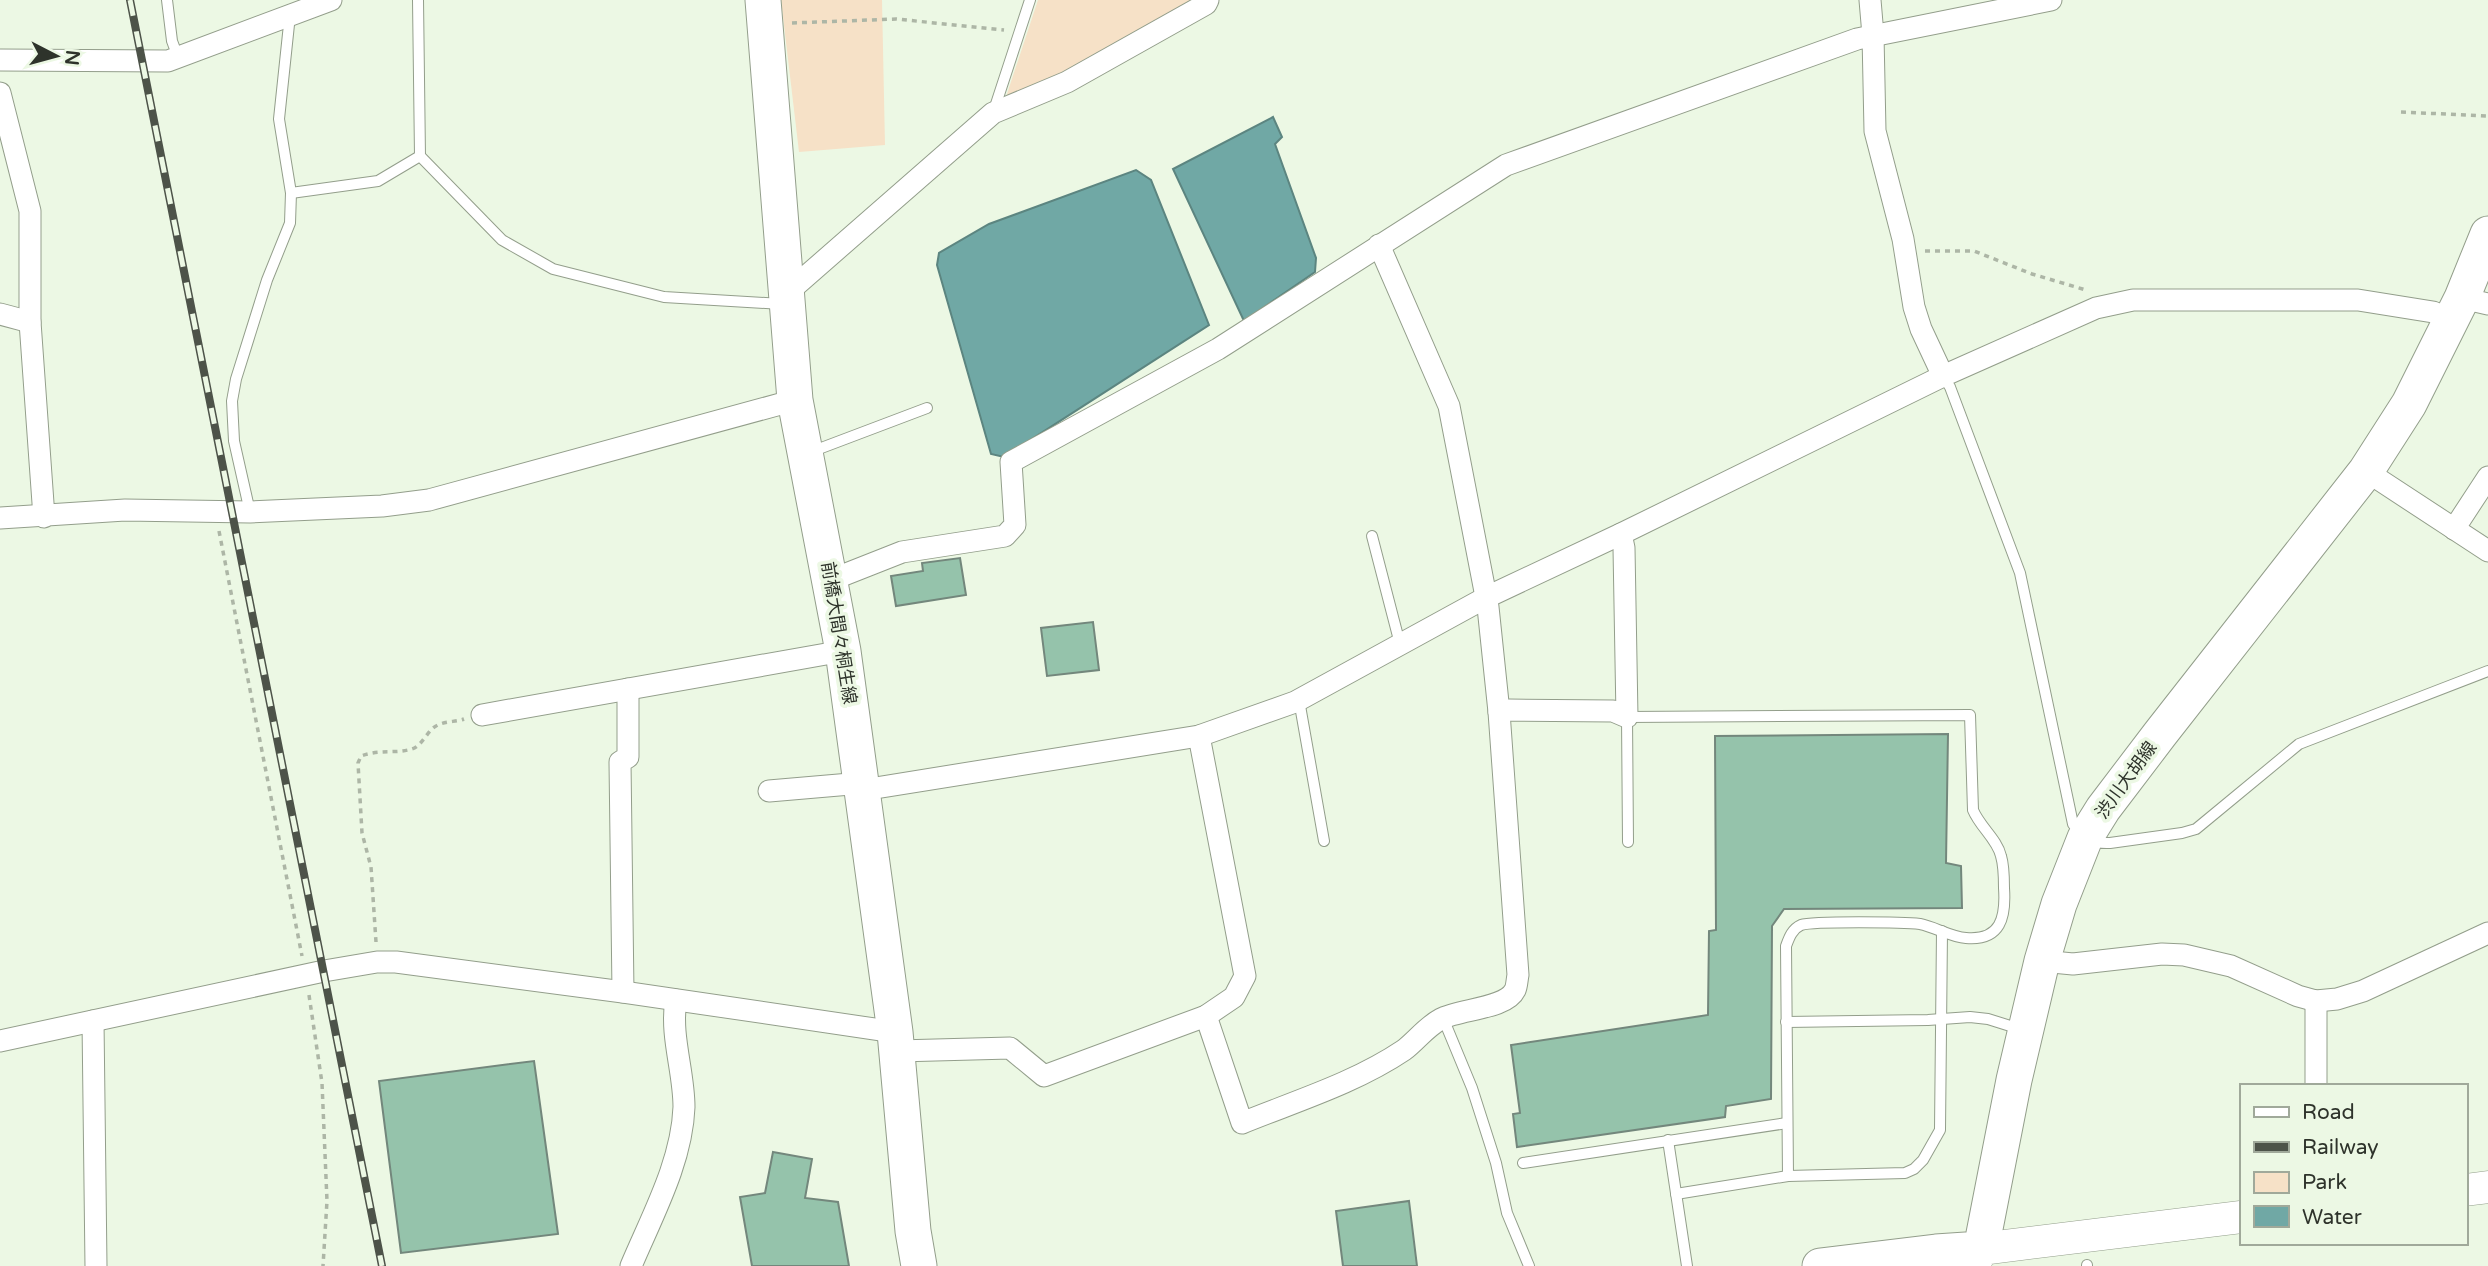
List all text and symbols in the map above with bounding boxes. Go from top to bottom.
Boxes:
north arrow [21,21,91,91]
text: N [60,49,84,66]
street label: 前橋大間々桐生線 [817,560,861,706]
street label: 渋川大胡線 [2091,737,2161,823]
legend [2240,1084,2467,1245]
text: Road [2302,1100,2355,1125]
text: Railway [2302,1135,2379,1160]
text: Park [2302,1170,2347,1195]
text: Water [2302,1205,2362,1230]

